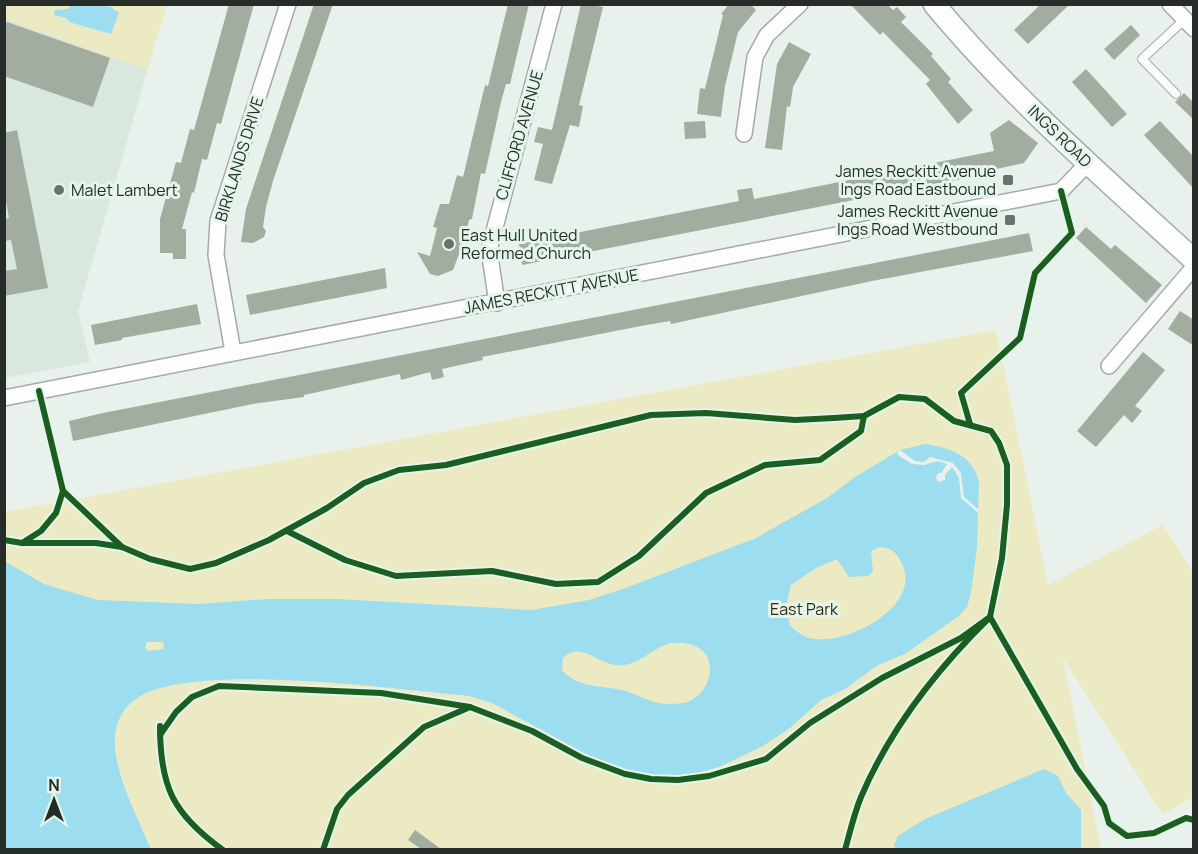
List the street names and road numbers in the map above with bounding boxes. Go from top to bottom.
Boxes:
street label: CLIFFORD AVENUE [490,67,548,203]
street label: BIRKLANDS DRIVE [210,94,268,224]
street label: INGS ROAD [1023,100,1097,172]
street label: JAMES RECKITT AVENUE [462,263,640,319]

